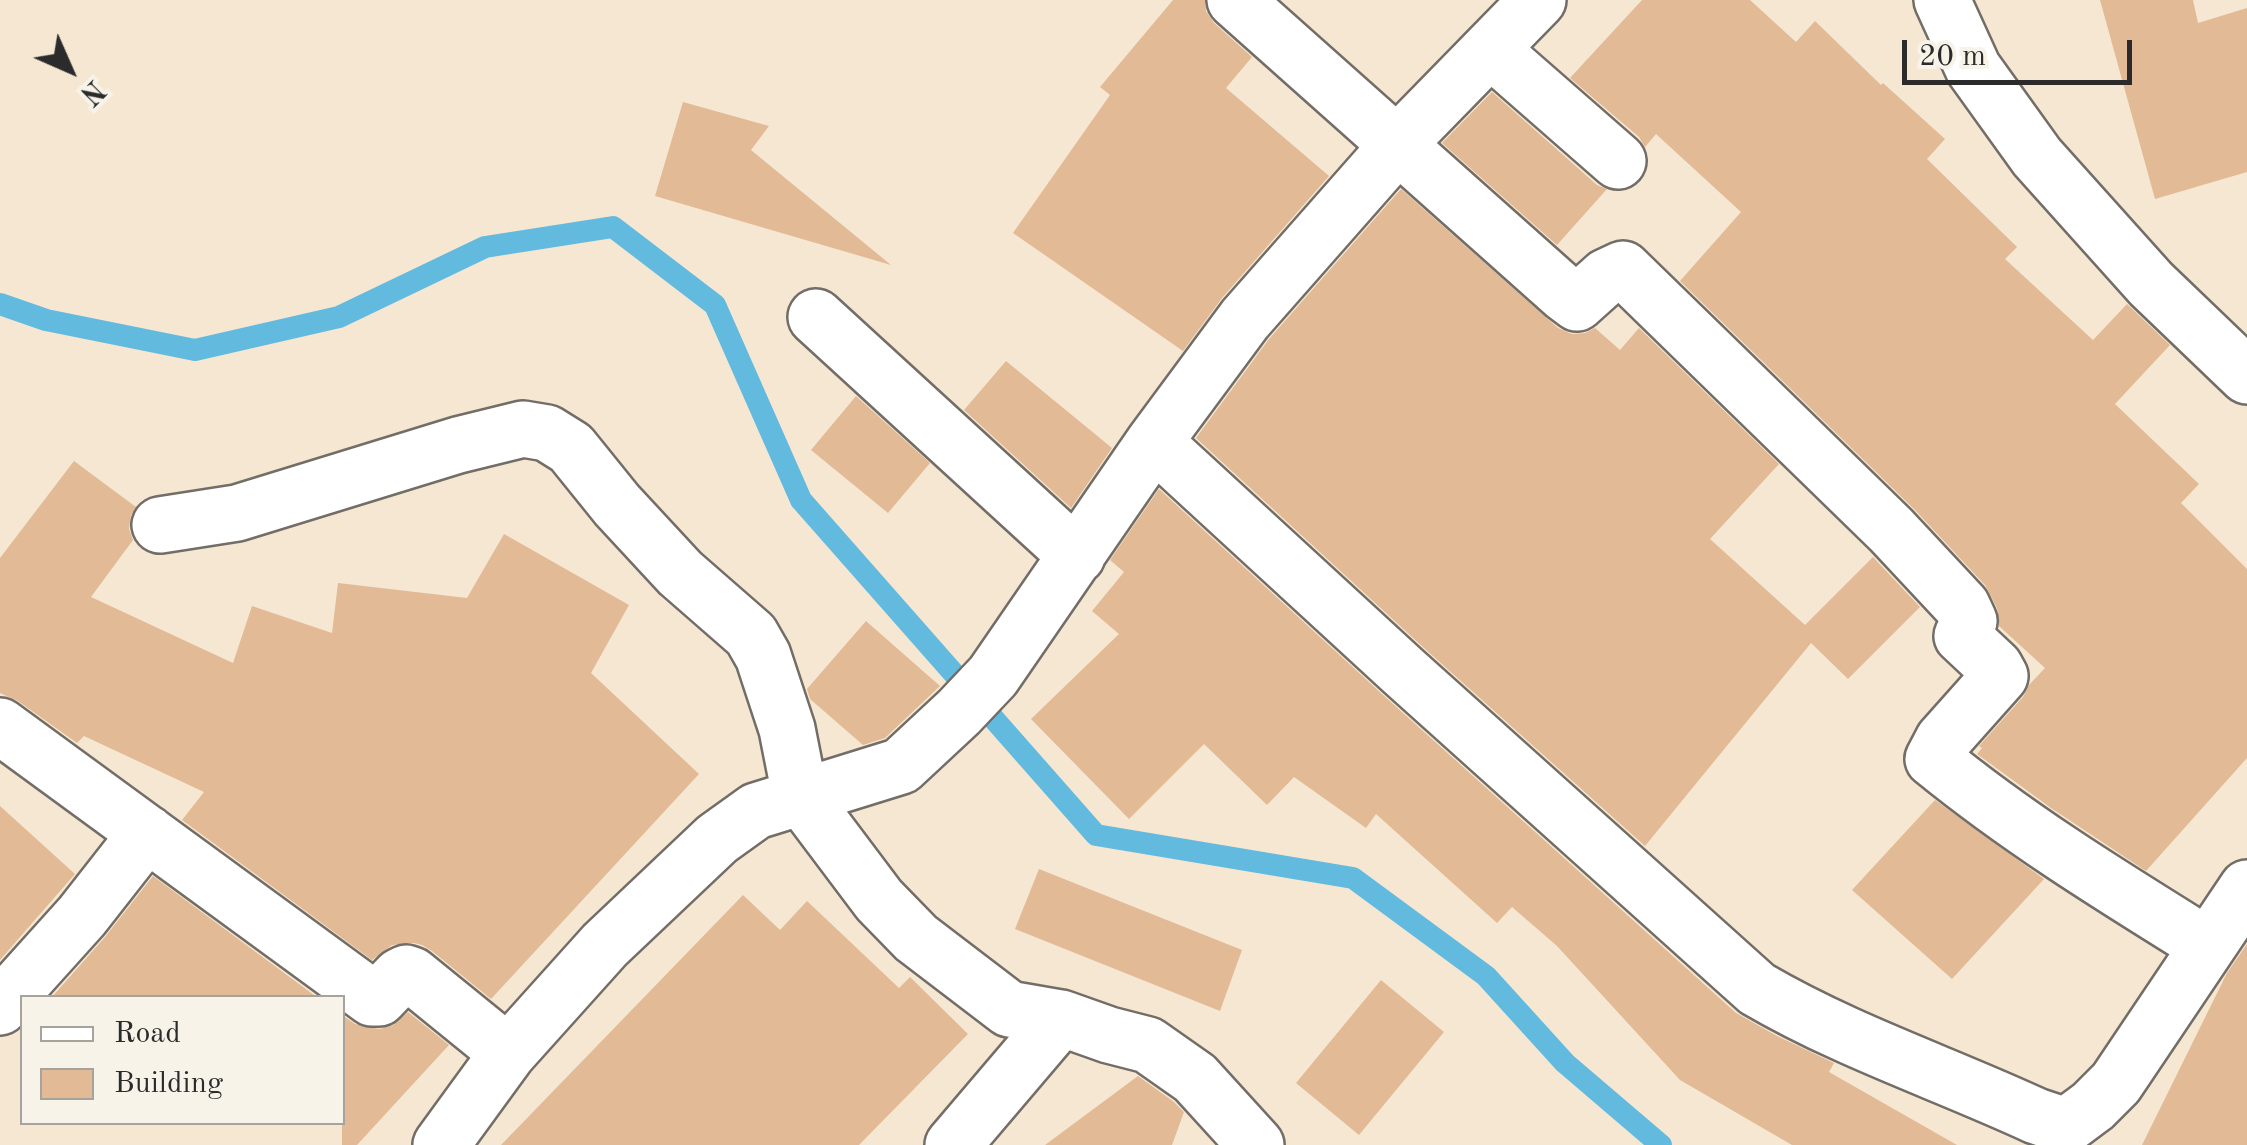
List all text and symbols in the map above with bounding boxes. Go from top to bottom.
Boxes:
north arrow [20,20,120,120]
scale bar [1907,20,2137,82]
text: 20 m [1919,42,1986,72]
text: N [74,74,109,109]
legend [20,995,345,1125]
text: Road [114,1019,181,1049]
text: Building [114,1069,223,1099]

